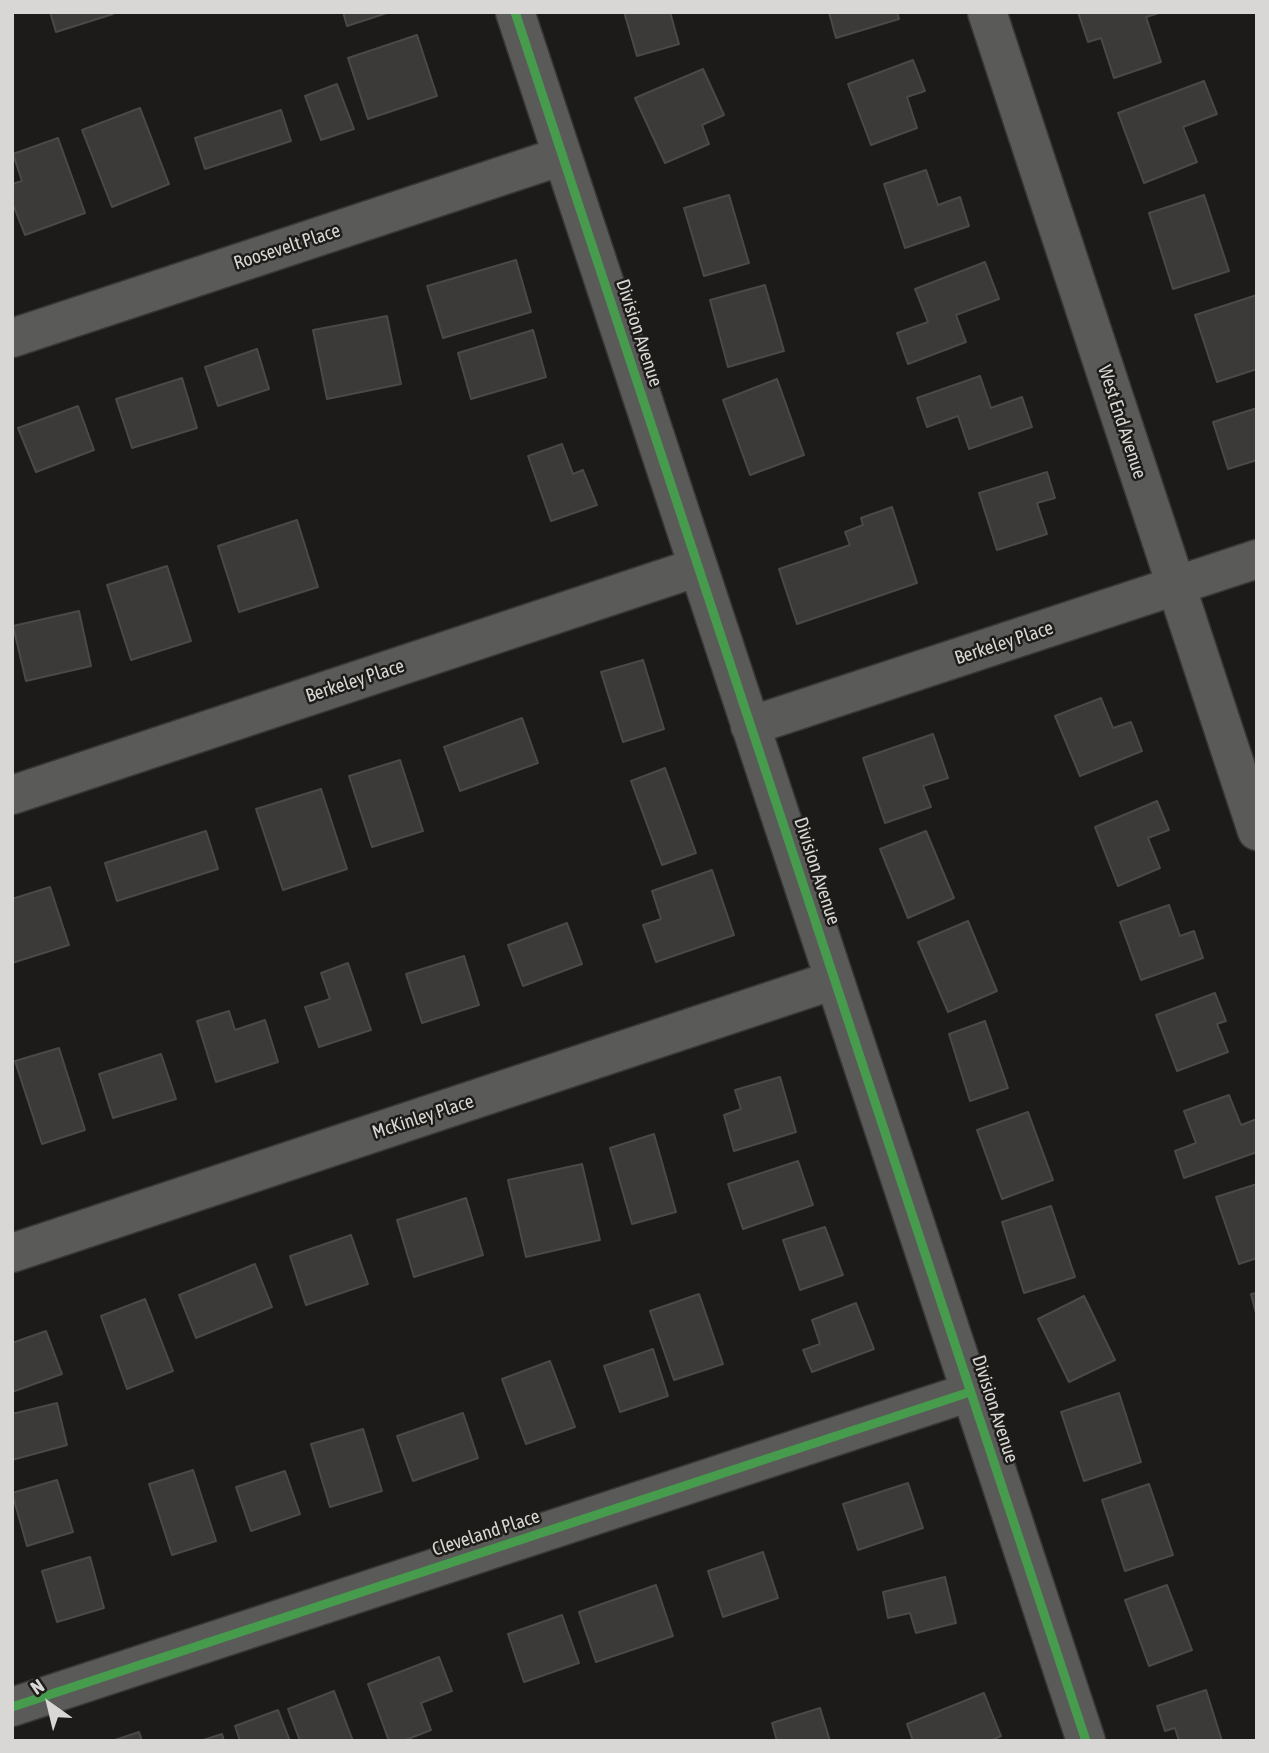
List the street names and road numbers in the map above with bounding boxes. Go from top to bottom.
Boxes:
street label: Roosevelt Place [231,219,343,275]
street label: Division Avenue [611,276,667,390]
street label: West End Avenue [1093,362,1151,482]
street label: Berkeley Place [952,616,1056,670]
street label: Berkeley Place [303,654,407,708]
street label: Division Avenue [789,814,845,928]
street label: McKinley Place [369,1090,477,1144]
street label: Division Avenue [967,1352,1023,1466]
street label: Cleveland Place [429,1505,543,1561]

